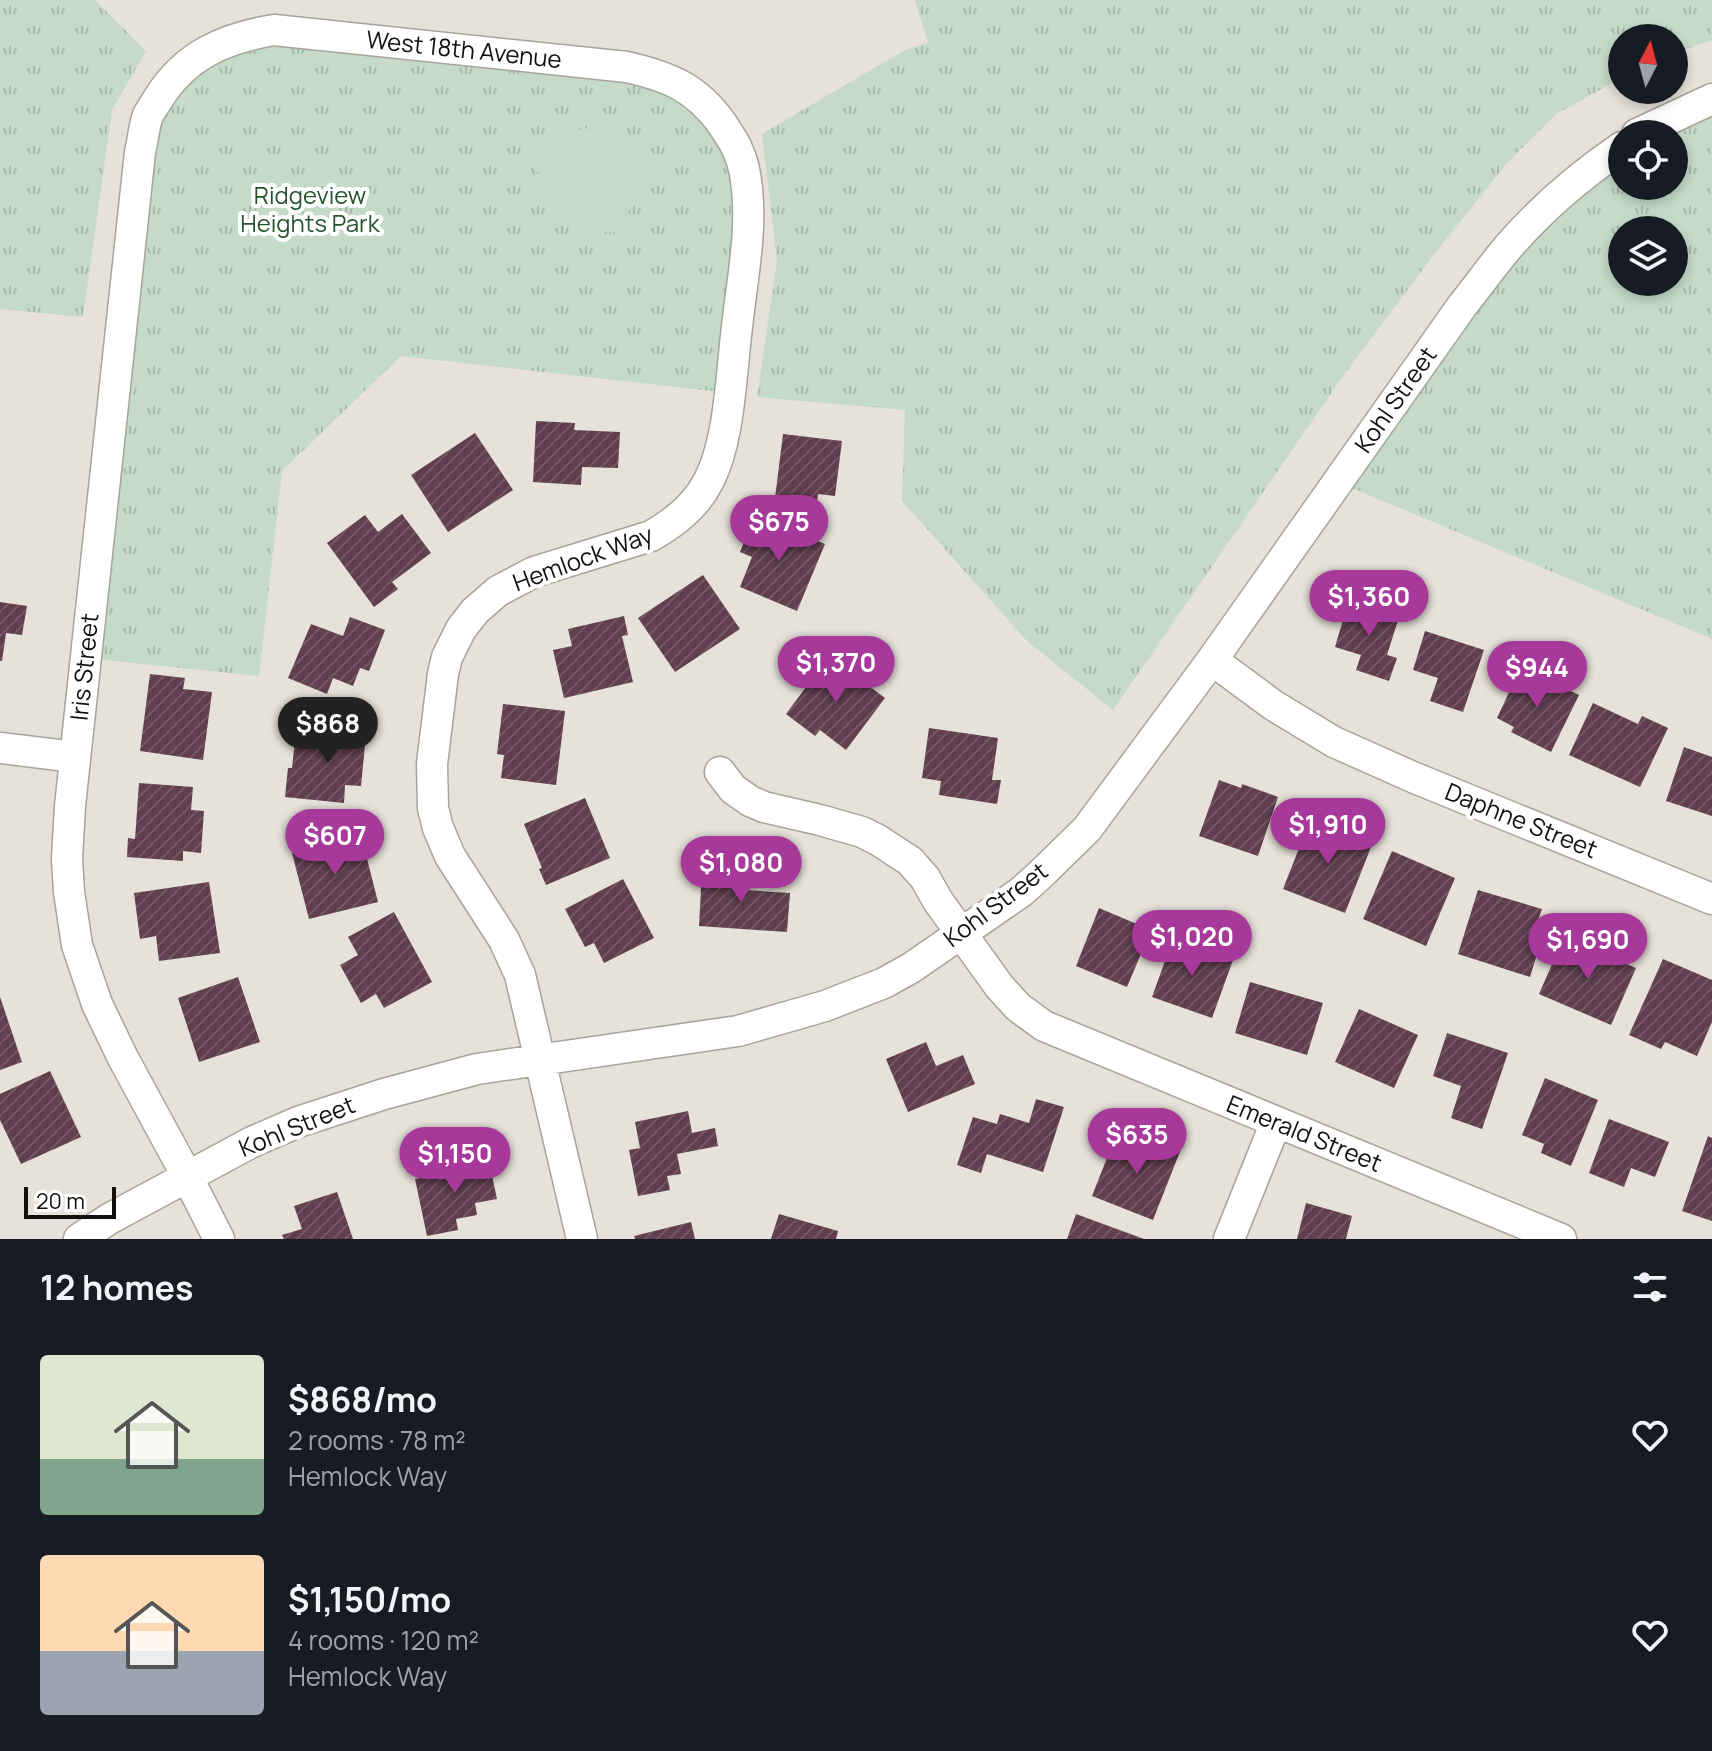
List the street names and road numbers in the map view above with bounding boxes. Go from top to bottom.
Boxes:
street label: West 18th Avenue [365,22,563,75]
street label: Kohl Street [1346,339,1443,459]
street label: Hemlock Way [508,517,657,598]
street label: Iris Street [61,612,106,722]
street label: Daphne Street [1441,774,1603,865]
street label: Kohl Street [936,854,1054,954]
street label: Emerald Street [1222,1086,1387,1179]
street label: Kohl Street [233,1087,359,1164]

